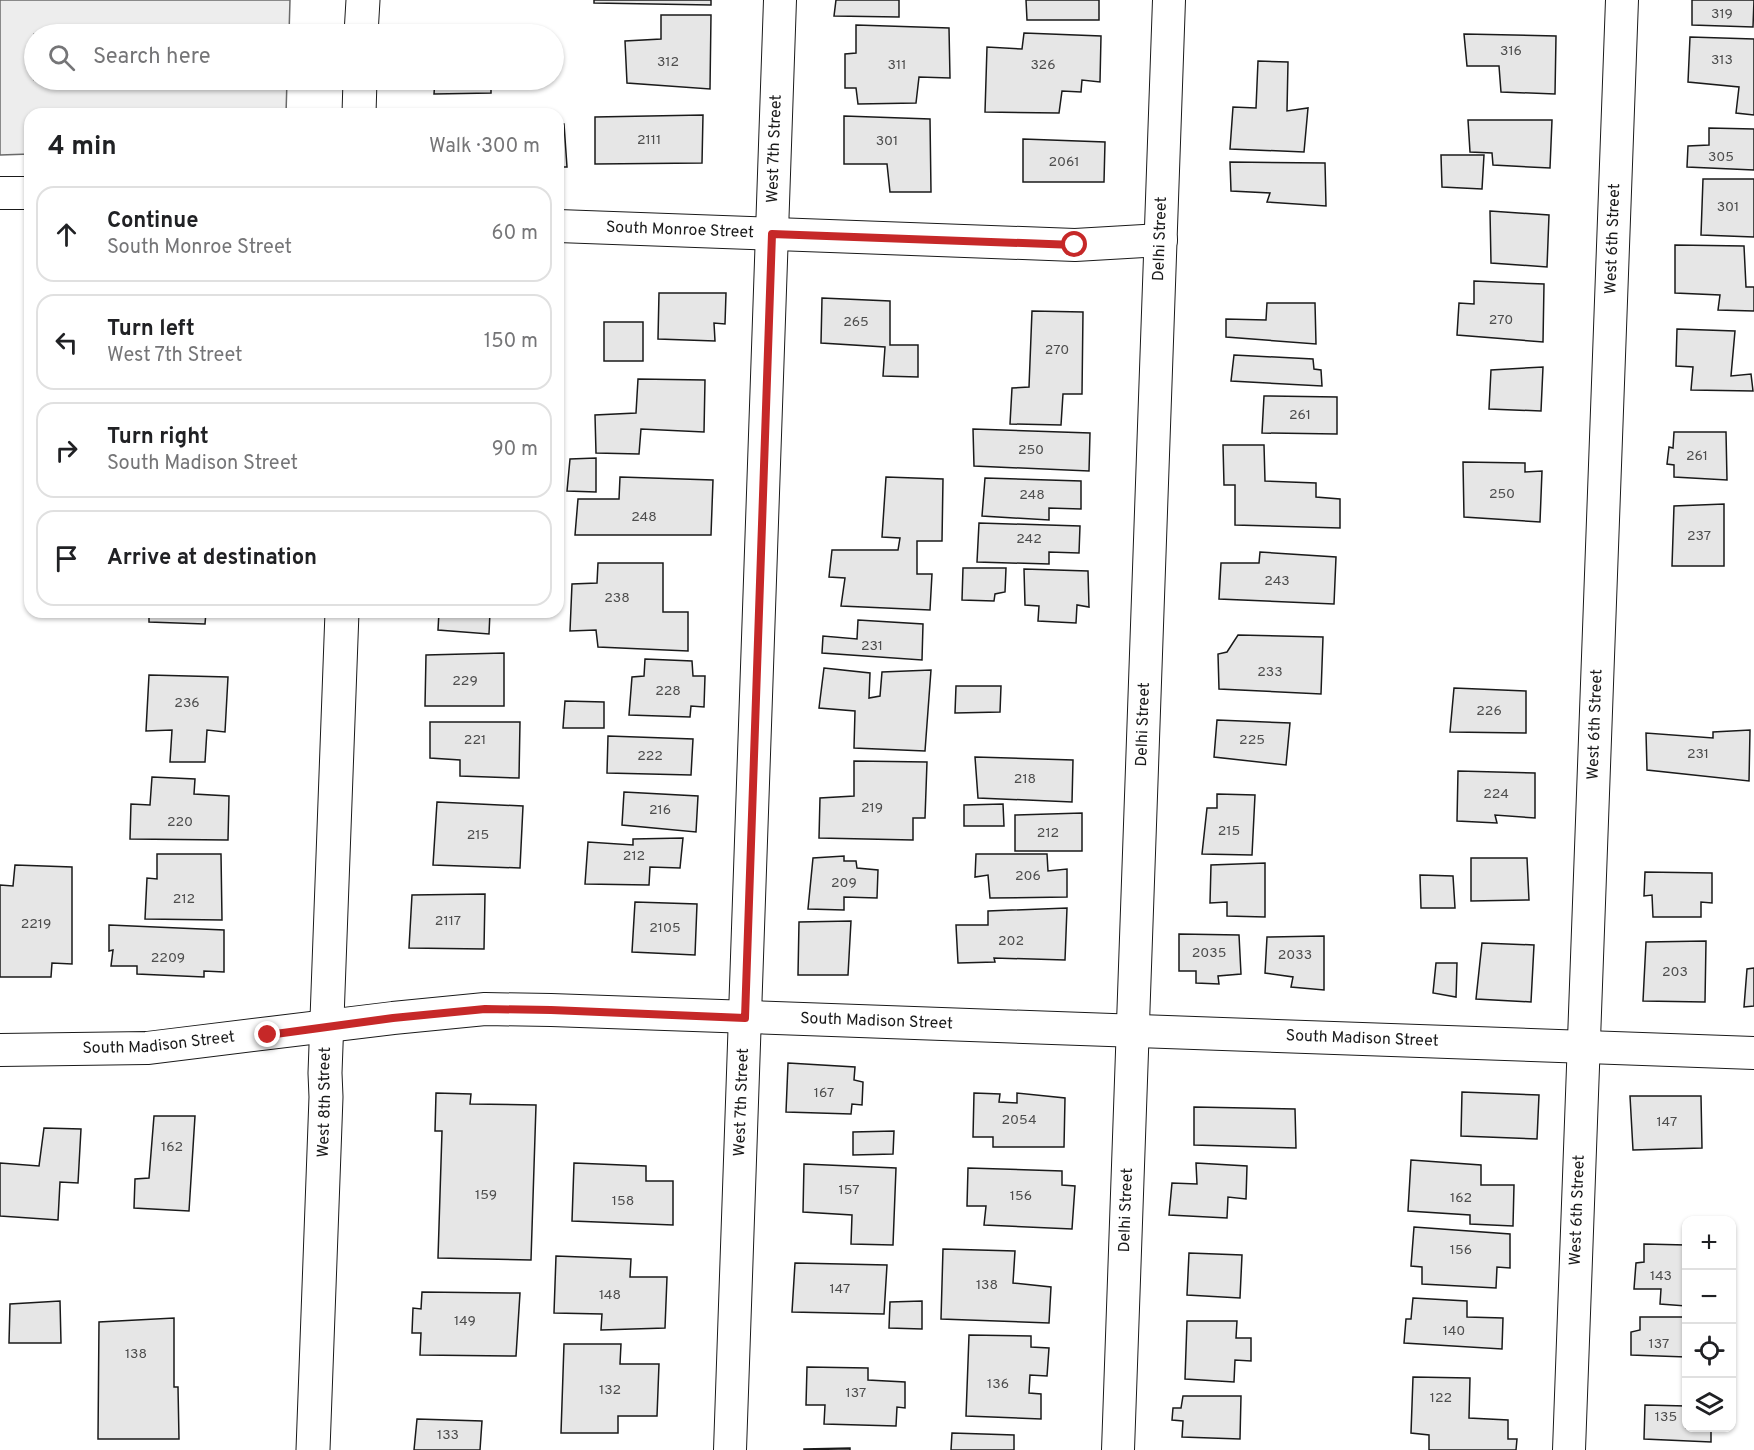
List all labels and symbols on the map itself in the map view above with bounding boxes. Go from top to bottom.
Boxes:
house number: 319 [1711,6,1733,23]
house number: 316 [1500,43,1522,60]
house number: 313 [1711,52,1733,69]
house number: 312 [657,54,679,71]
house number: 311 [888,57,906,74]
house number: 326 [1030,57,1056,74]
street label: West 7th Street [763,94,787,203]
house number: 2111 [637,132,661,149]
house number: 301 [876,133,898,150]
house number: 305 [1708,149,1734,166]
house number: 2061 [1048,154,1080,171]
street label: West 6th Street [1601,183,1625,295]
street label: Delhi Street [1149,196,1172,281]
house number: 301 [1717,199,1739,216]
street label: South Monroe Street [605,218,754,243]
route start [1061,231,1087,257]
house number: 270 [1489,312,1513,329]
house number: 265 [843,314,869,331]
house number: 270 [1045,342,1069,359]
house number: 261 [1289,407,1311,424]
house number: 250 [1018,442,1044,459]
house number: 261 [1686,448,1708,465]
house number: 250 [1489,486,1515,503]
house number: 248 [1019,487,1045,504]
house number: 248 [631,509,657,526]
house number: 237 [1687,528,1711,545]
house number: 242 [1016,531,1042,548]
house number: 243 [1264,573,1290,590]
house number: 238 [604,590,630,607]
house number: 231 [861,638,883,655]
house number: 233 [1257,664,1283,681]
street label: West 6th Street [1583,669,1608,780]
house number: 229 [452,673,478,690]
street label: Delhi Street [1132,682,1155,767]
house number: 228 [655,683,681,700]
house number: 236 [174,695,200,712]
house number: 226 [1476,703,1502,720]
house number: 221 [464,732,486,749]
house number: 225 [1239,732,1265,749]
house number: 231 [1687,746,1709,763]
house number: 222 [637,748,663,765]
house number: 218 [1014,771,1036,788]
house number: 224 [1483,786,1509,803]
house number: 219 [861,800,883,817]
house number: 216 [649,802,671,819]
house number: 220 [167,814,193,831]
house number: 215 [1218,823,1240,840]
house number: 212 [1037,825,1059,842]
house number: 215 [467,827,489,844]
house number: 212 [623,848,645,865]
house number: 206 [1015,868,1041,885]
house number: 209 [831,875,857,892]
house number: 212 [173,891,195,908]
house number: 2117 [435,913,461,930]
house number: 2219 [21,916,51,933]
house number: 2105 [649,920,681,937]
house number: 202 [998,933,1024,950]
house number: 2035 [1192,945,1226,962]
house number: 2033 [1278,947,1312,964]
house number: 2209 [151,950,185,967]
house number: 203 [1662,964,1688,981]
street label: South Madison Street [800,1009,953,1034]
route end [254,1021,280,1047]
street label: South Madison Street [1285,1026,1439,1052]
street label: South Madison Street [82,1027,236,1059]
street label: West 8th Street [314,1046,336,1158]
street label: West 7th Street [730,1048,754,1157]
house number: 167 [814,1085,834,1102]
house number: 2054 [1001,1112,1037,1129]
house number: 147 [1657,1114,1677,1131]
house number: 162 [161,1139,183,1156]
street label: West 6th Street [1566,1154,1590,1266]
street label: Delhi Street [1115,1168,1138,1253]
house number: 157 [838,1182,860,1199]
house number: 159 [475,1187,497,1204]
house number: 156 [1010,1188,1032,1205]
house number: 162 [1450,1190,1472,1207]
house number: 158 [612,1193,634,1210]
house number: 156 [1450,1242,1472,1259]
house number: 143 [1650,1268,1672,1285]
house number: 138 [976,1277,998,1294]
house number: 147 [830,1281,850,1298]
house number: 148 [599,1287,621,1304]
house number: 149 [454,1313,476,1330]
house number: 140 [1443,1323,1465,1340]
house number: 137 [1649,1336,1669,1353]
house number: 138 [125,1346,147,1363]
house number: 136 [987,1376,1009,1393]
house number: 132 [599,1382,621,1399]
house number: 137 [846,1385,866,1402]
house number: 122 [1430,1390,1452,1407]
house number: 135 [1655,1409,1677,1426]
house number: 133 [437,1427,459,1444]

